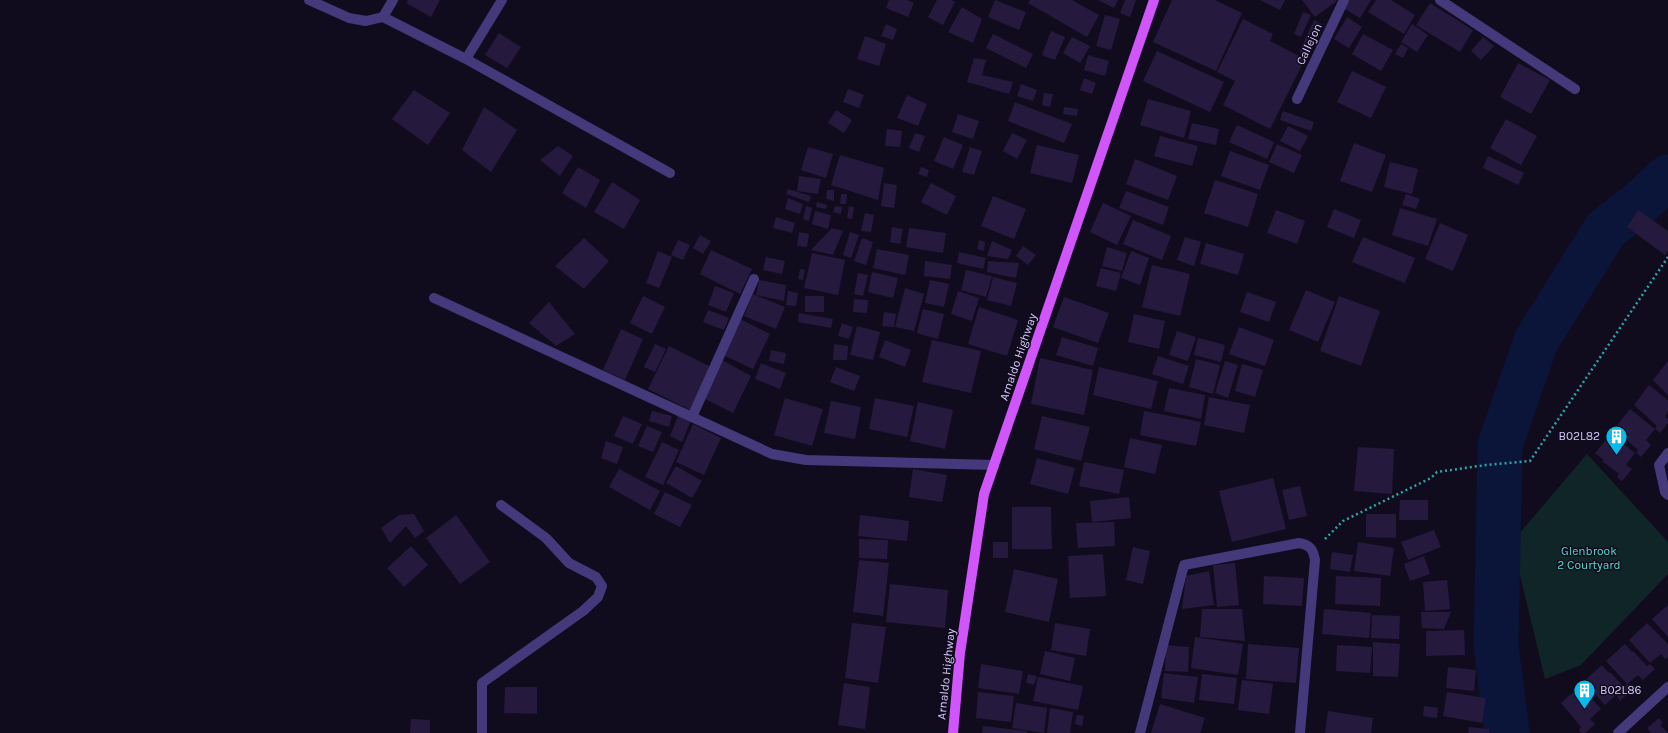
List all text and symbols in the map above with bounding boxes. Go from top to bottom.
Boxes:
street label: Callejon [1293,21,1325,67]
street label: Arnaldo Highway [996,311,1040,403]
building icon: B02L82 [1603,423,1629,456]
place label: B02L82 [1559,429,1600,443]
park label: Glenbrook 2 Courtyard [1557,544,1621,572]
street label: Arnaldo Highway [934,627,958,720]
building icon: B02L86 [1571,677,1597,710]
place label: B02L86 [1600,683,1642,697]

